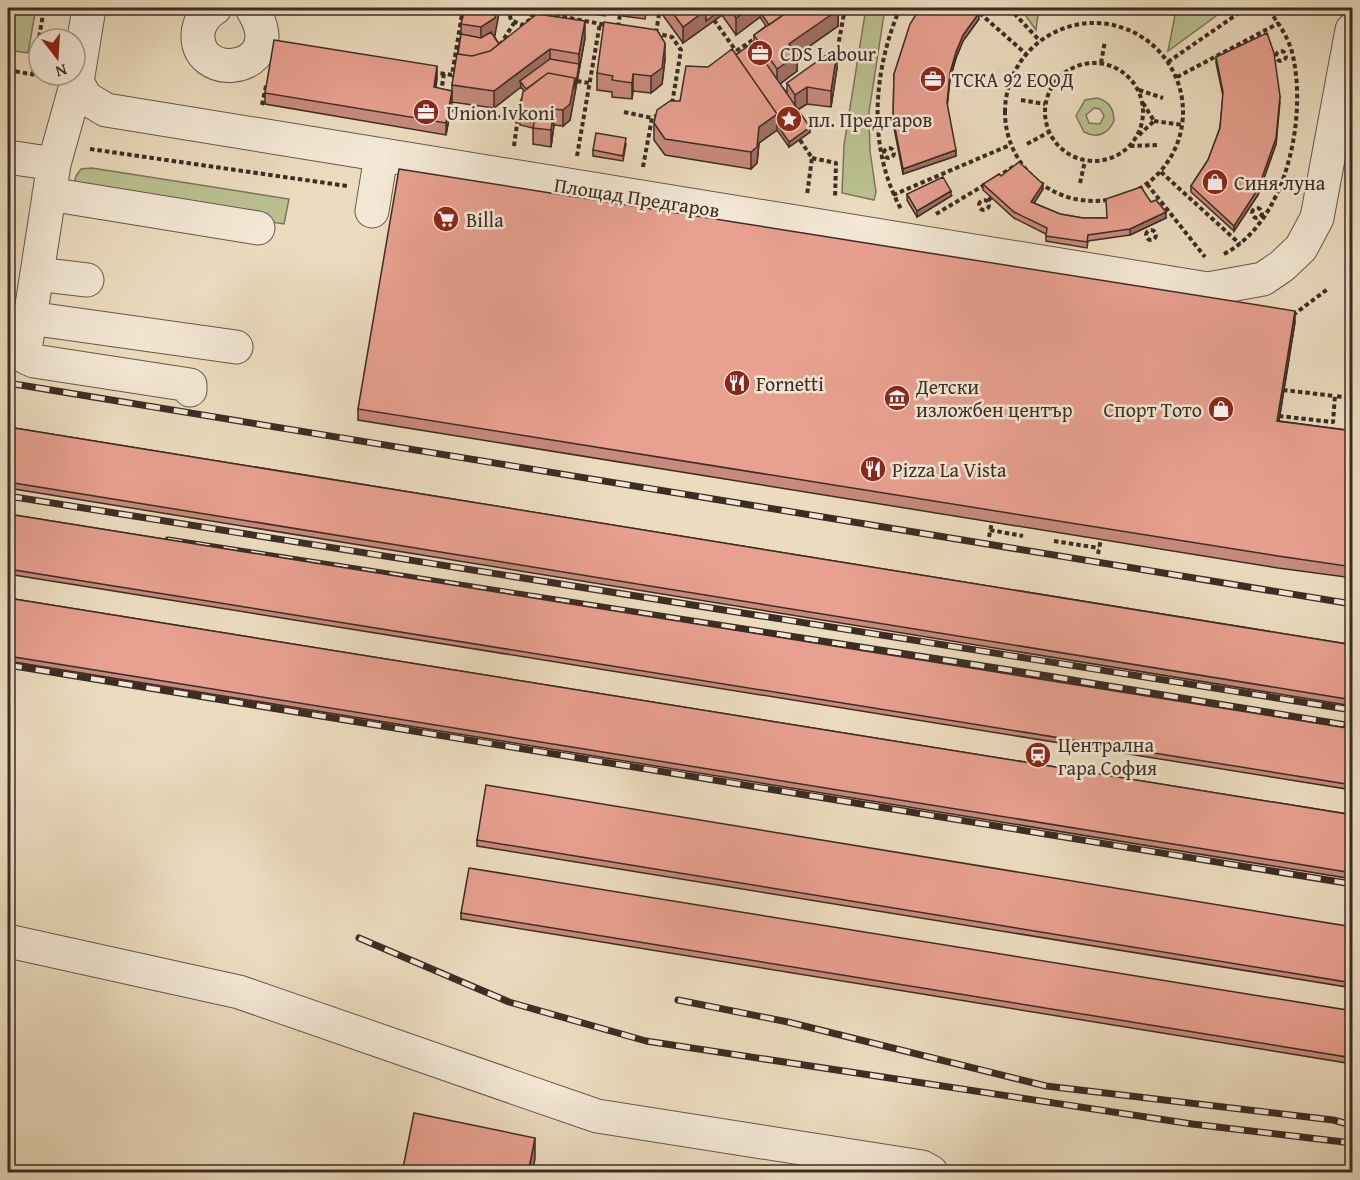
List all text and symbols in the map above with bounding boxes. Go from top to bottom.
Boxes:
north arrow [27,27,87,87]
office icon: CDS Labour [745,38,775,68]
place label: CDS Labour [780,39,876,68]
text: N [52,58,70,84]
office icon: ТСКА 92 ЕООД [918,64,948,94]
place label: ТСКА 92 ЕООД [952,65,1074,94]
office icon: Union Ivkoni [411,97,441,127]
place label: Union Ivkoni [446,98,555,127]
place icon: пл. Предгаров [774,104,804,134]
place label: пл. Предгаров [808,105,932,134]
shop icon: Синя луна [1200,167,1230,197]
place label: Синя луна [1234,168,1326,197]
street label: Площад Предгаров [552,170,722,224]
supermarket icon: Billa [431,204,461,234]
place label: Billa [466,205,504,234]
restaurant icon: Fornetti [722,368,752,398]
place label: Fornetti [756,369,824,398]
place label: Детски изложбен център [915,372,1073,424]
museum icon: Детски изложбен център [882,383,912,413]
shop icon: Спорт Тото [1206,394,1236,424]
place label: Спорт Тото [1104,395,1202,424]
restaurant icon: Pizza La Vista [858,454,888,484]
place label: Pizza La Vista [892,455,1007,484]
place label: Централна гара София [1058,730,1157,782]
station icon: Централна гара София [1023,740,1053,770]

